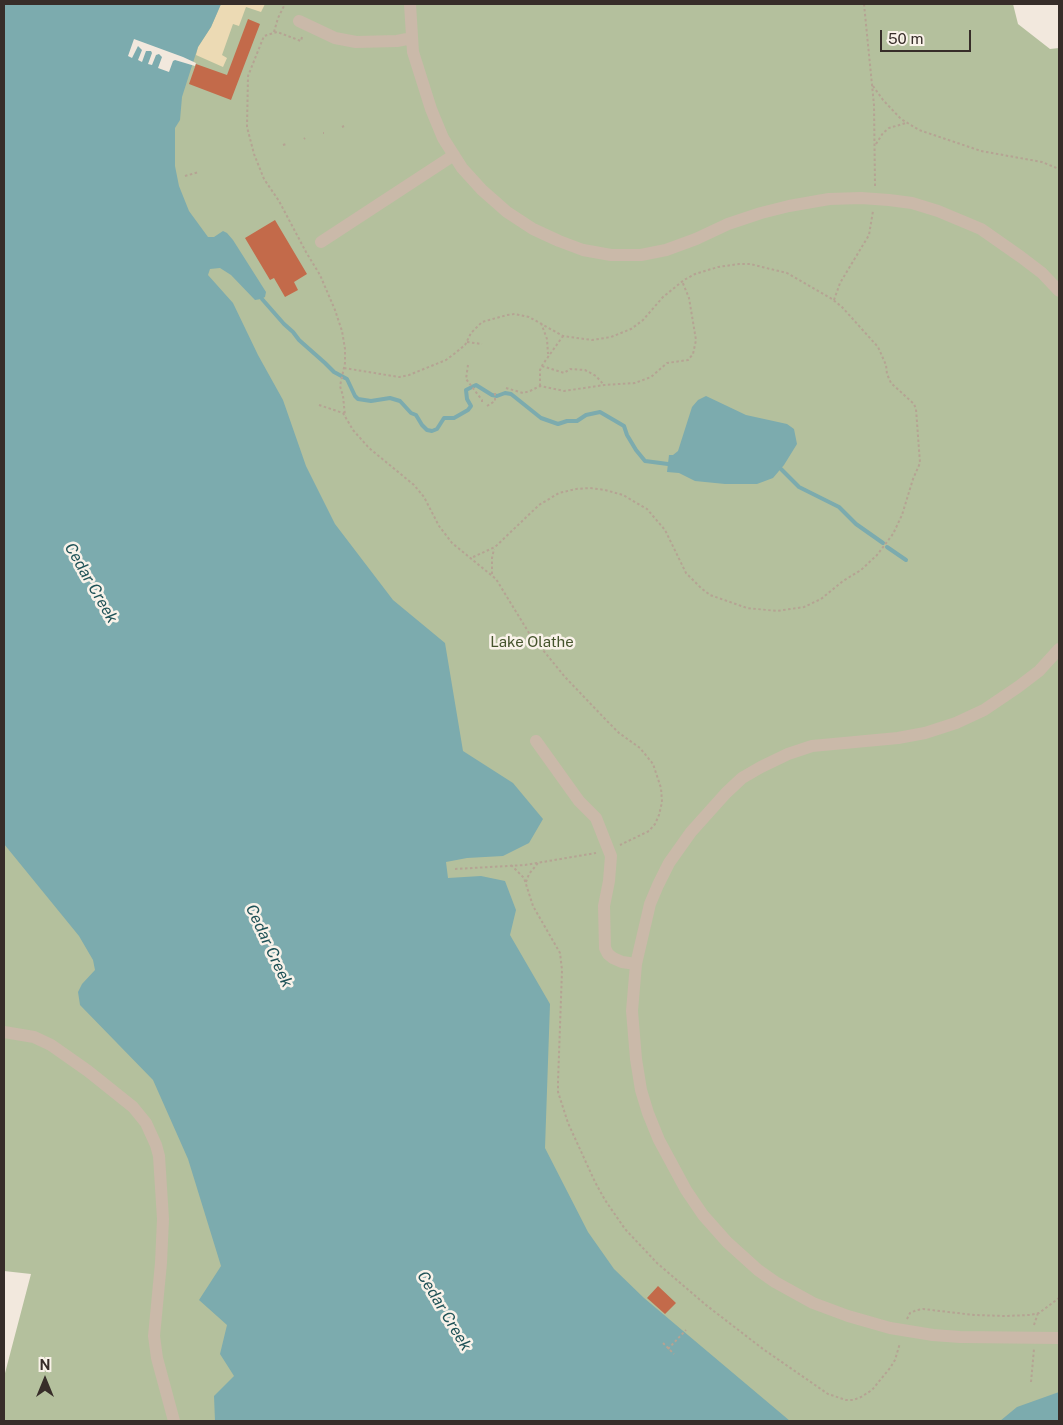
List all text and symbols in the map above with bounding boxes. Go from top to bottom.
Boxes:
scale bar [883,20,974,52]
text: 50 m [888,30,923,47]
water label: Cedar Creek [60,539,122,627]
park label: Lake Olathe [490,633,574,651]
water label: Cedar Creek [241,901,297,991]
water label: Cedar Creek [413,1268,475,1354]
north arrow [20,1355,70,1405]
text: N [40,1357,50,1373]

